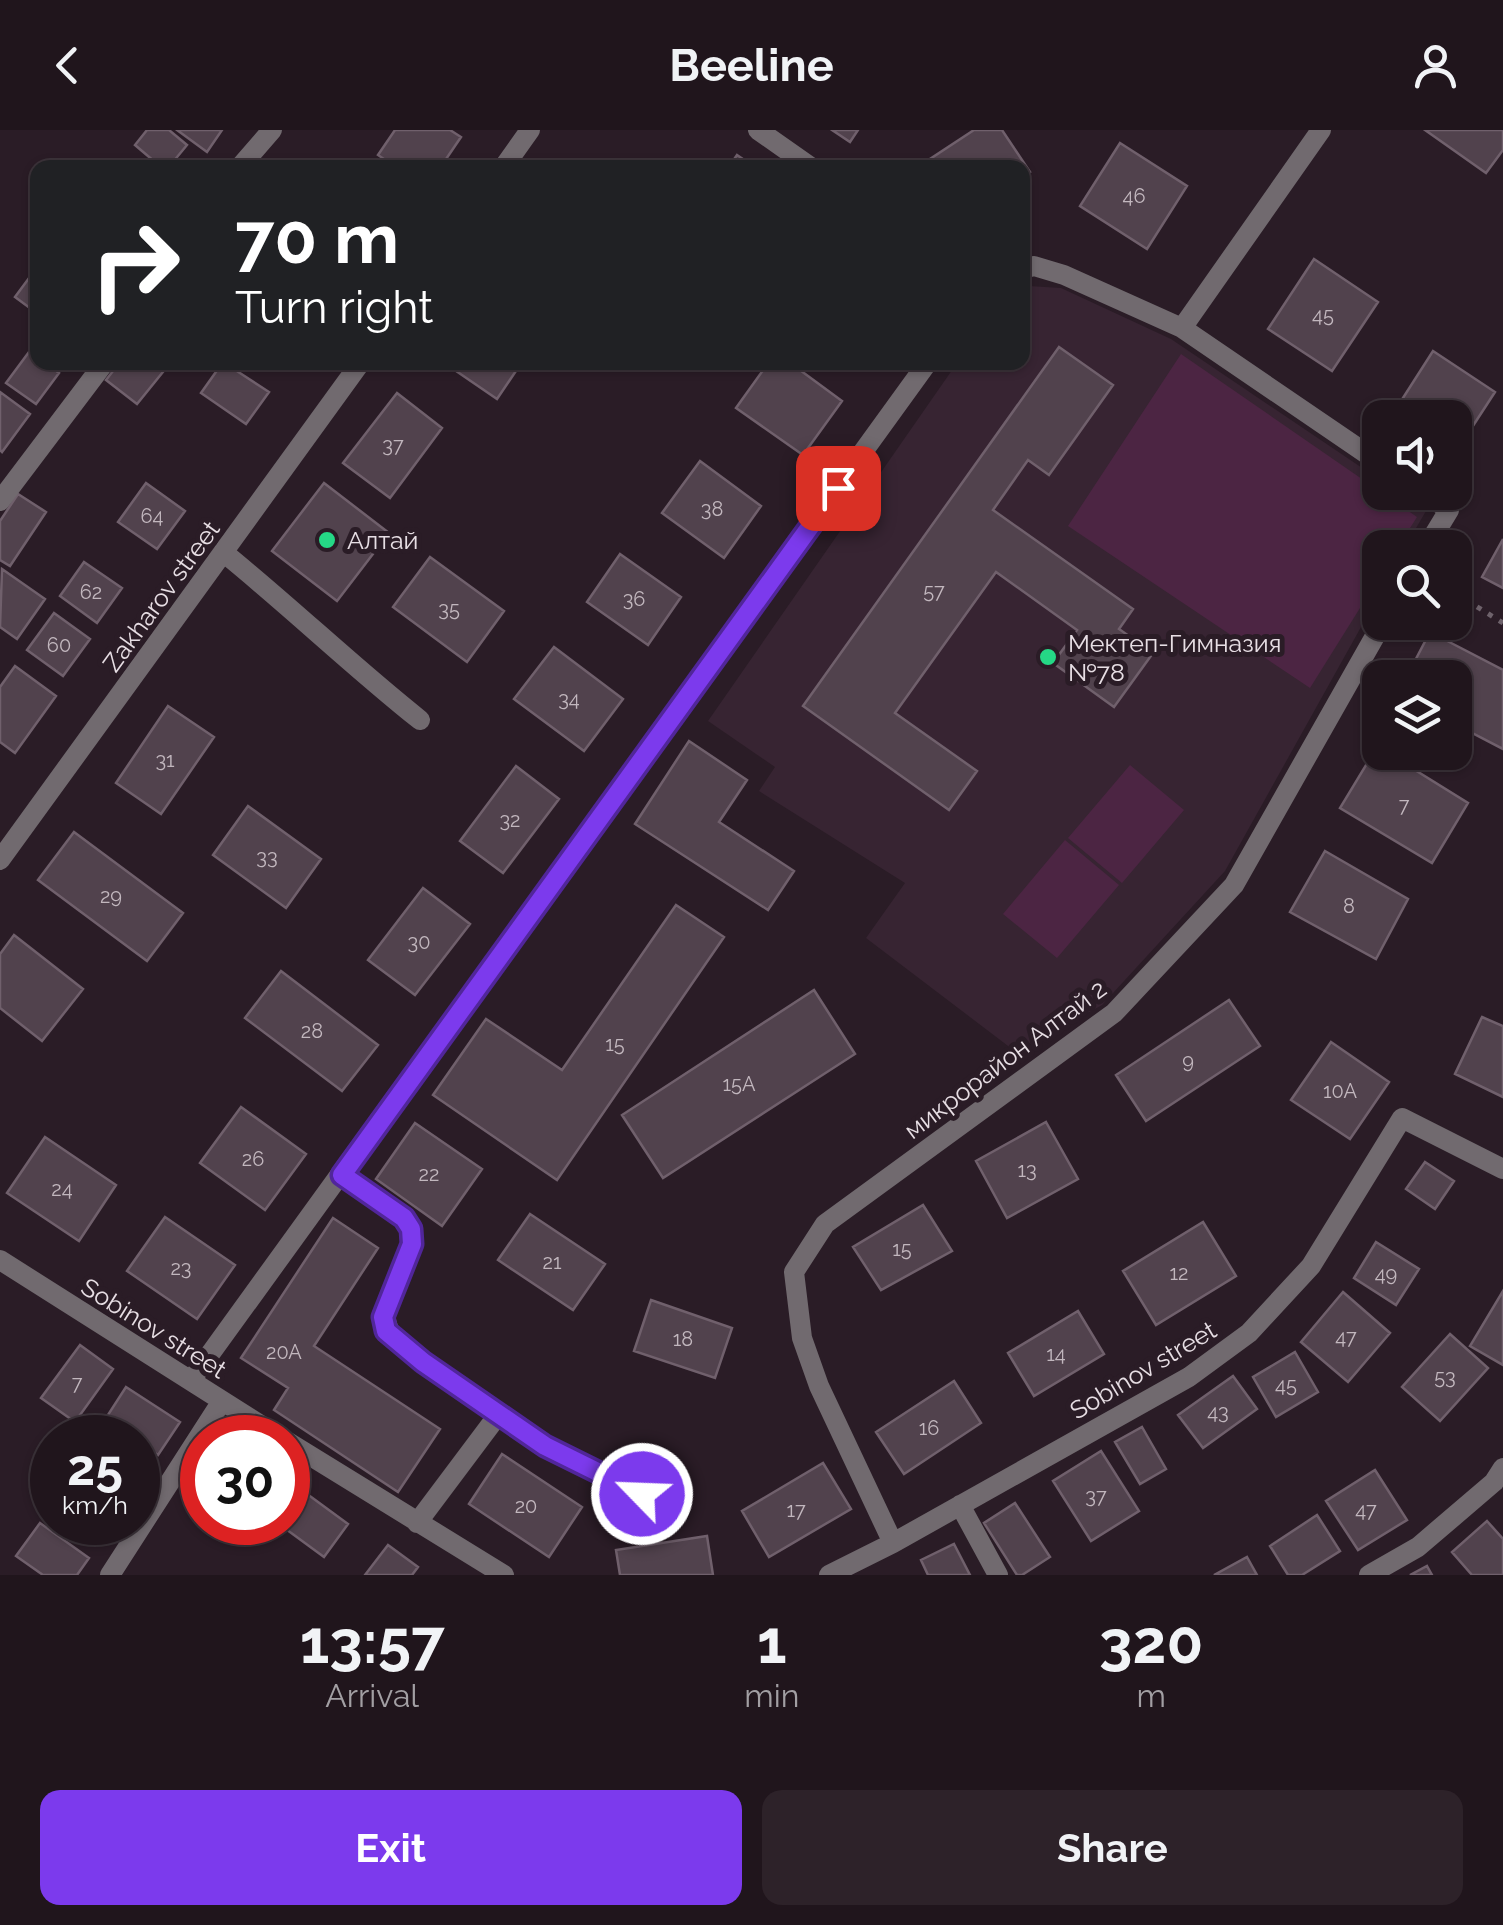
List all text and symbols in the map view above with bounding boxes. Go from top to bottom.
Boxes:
icon: back [40,38,95,93]
icon: person [1408,38,1463,93]
text: Beeline [669,39,834,92]
house number: 46 [1123,184,1145,208]
text: 70 m [235,197,399,279]
icon: right [70,200,200,330]
text: Turn right [235,281,433,334]
house number: 45 [1312,303,1334,327]
map controls [1362,400,1472,770]
button: sound [1362,400,1472,510]
house number: 37 [382,433,404,457]
pin [796,446,881,531]
icon: arrive [811,461,866,516]
house number: 38 [701,497,723,521]
house number: 64 [141,504,164,528]
street label: Zakharov street [96,514,226,677]
place label: Алтай [347,525,418,555]
marker: Алтай [316,529,338,551]
button: search [1362,530,1472,640]
house number: 57 [923,579,945,603]
house number: 62 [80,580,102,604]
house number: 36 [623,587,645,611]
house number: 35 [438,597,460,621]
place label: Мектеп-Гимназия №78 [1068,628,1282,687]
house number: 60 [47,633,71,657]
marker: Мектеп-Гимназия №78 [1037,646,1059,668]
button: layers [1362,660,1472,770]
house number: 34 [558,687,580,711]
house number: 31 [155,748,175,772]
house number: 7 [1399,793,1410,817]
house number: 32 [499,808,521,832]
house number: 33 [256,845,278,869]
house number: 29 [100,884,122,908]
house number: 8 [1343,894,1355,918]
house number: 30 [408,930,430,954]
street label: микрорайон Алтай 2 [898,973,1112,1145]
house number: 28 [301,1019,323,1043]
house number: 15 [605,1032,625,1056]
house number: 9 [1182,1049,1194,1073]
house number: 15А [723,1072,756,1096]
house number: 10А [1323,1079,1357,1103]
house number: 26 [242,1147,264,1171]
house number: 13 [1017,1158,1037,1182]
house number: 22 [419,1162,439,1186]
house number: 24 [51,1177,73,1201]
house number: 15 [892,1237,912,1261]
house number: 21 [543,1250,562,1274]
house number: 23 [170,1256,192,1280]
house number: 12 [1170,1261,1188,1285]
house number: 49 [1375,1262,1397,1286]
street label: Sobinov street [76,1271,233,1385]
street label: Sobinov street [1064,1314,1222,1425]
house number: 47 [1335,1325,1357,1349]
house number: 18 [673,1327,693,1351]
house number: 20А [266,1340,302,1364]
house number: 14 [1046,1342,1066,1366]
house number: 53 [1434,1365,1456,1389]
house number: 7 [72,1371,83,1395]
house number: 45 [1275,1373,1297,1397]
house number: 43 [1207,1400,1229,1424]
speed limit sign: 30 [180,1415,310,1545]
house number: 16 [919,1416,939,1440]
text: 25 [67,1438,123,1497]
position arrow [590,1442,694,1546]
house number: 37 [1085,1484,1107,1508]
text: km/h [62,1490,128,1520]
house number: 20 [515,1494,537,1518]
house number: 17 [786,1498,806,1522]
house number: 47 [1355,1498,1377,1522]
text: 13:57 [300,1607,445,1677]
text: 1 [757,1607,787,1677]
text: 320 [1099,1607,1203,1677]
text: Arrival [325,1677,419,1714]
text: min [744,1677,799,1714]
text: m [1136,1677,1166,1714]
button: Exit [40,1790,742,1905]
button: Share [762,1790,1463,1905]

